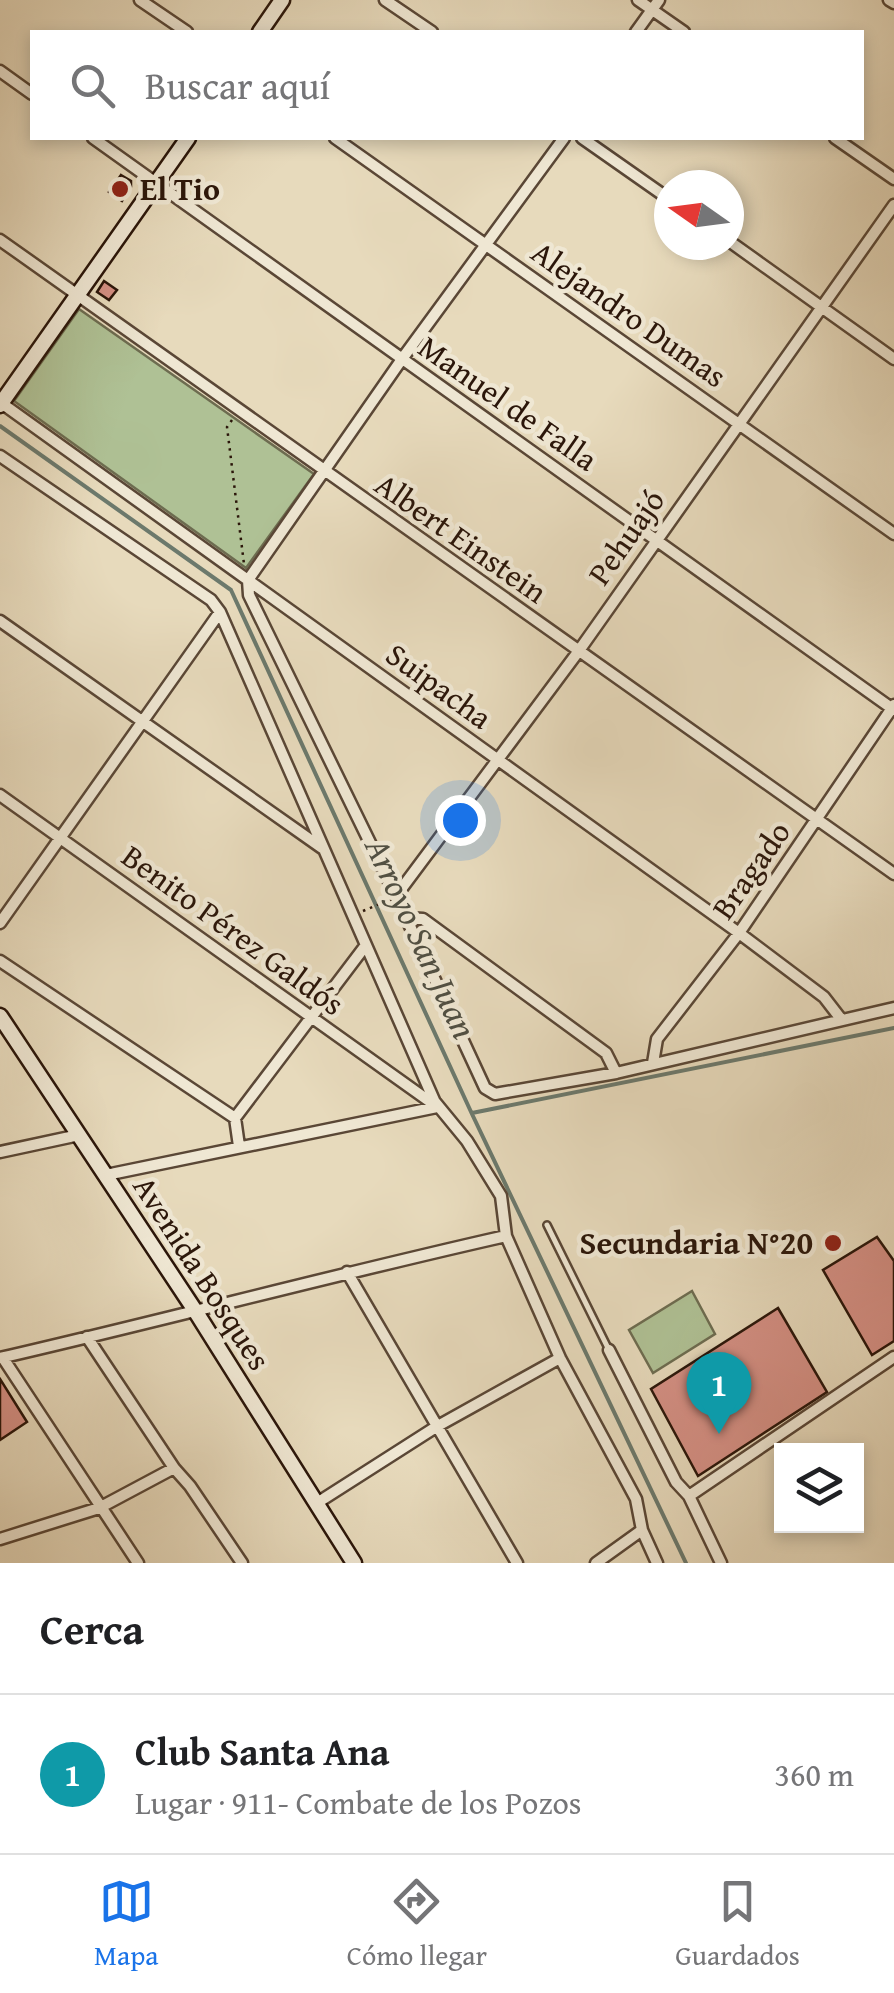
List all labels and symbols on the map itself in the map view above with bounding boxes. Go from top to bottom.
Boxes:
place label: El Tio [140,165,220,212]
north arrow [654,170,744,260]
marker: El Tio [109,178,131,200]
street label: Alejandro Dumas [522,229,737,399]
street label: Manuel de Falla [409,323,608,482]
street label: Albert Einstein [366,461,557,614]
street label: Pehuajó [575,479,676,594]
street label: Suipacha [376,631,502,740]
your location [435,795,486,846]
street label: Bragado [700,811,802,928]
water label: Arroyo San Juan [352,828,491,1047]
street label: Benito Pérez Galdós [112,833,354,1026]
street label: Avenida Bosques [122,1166,283,1379]
place label: Secundaria N°20 [580,1219,813,1266]
marker: Secundaria N°20 [822,1232,844,1254]
pin: 1 [686,1352,752,1434]

